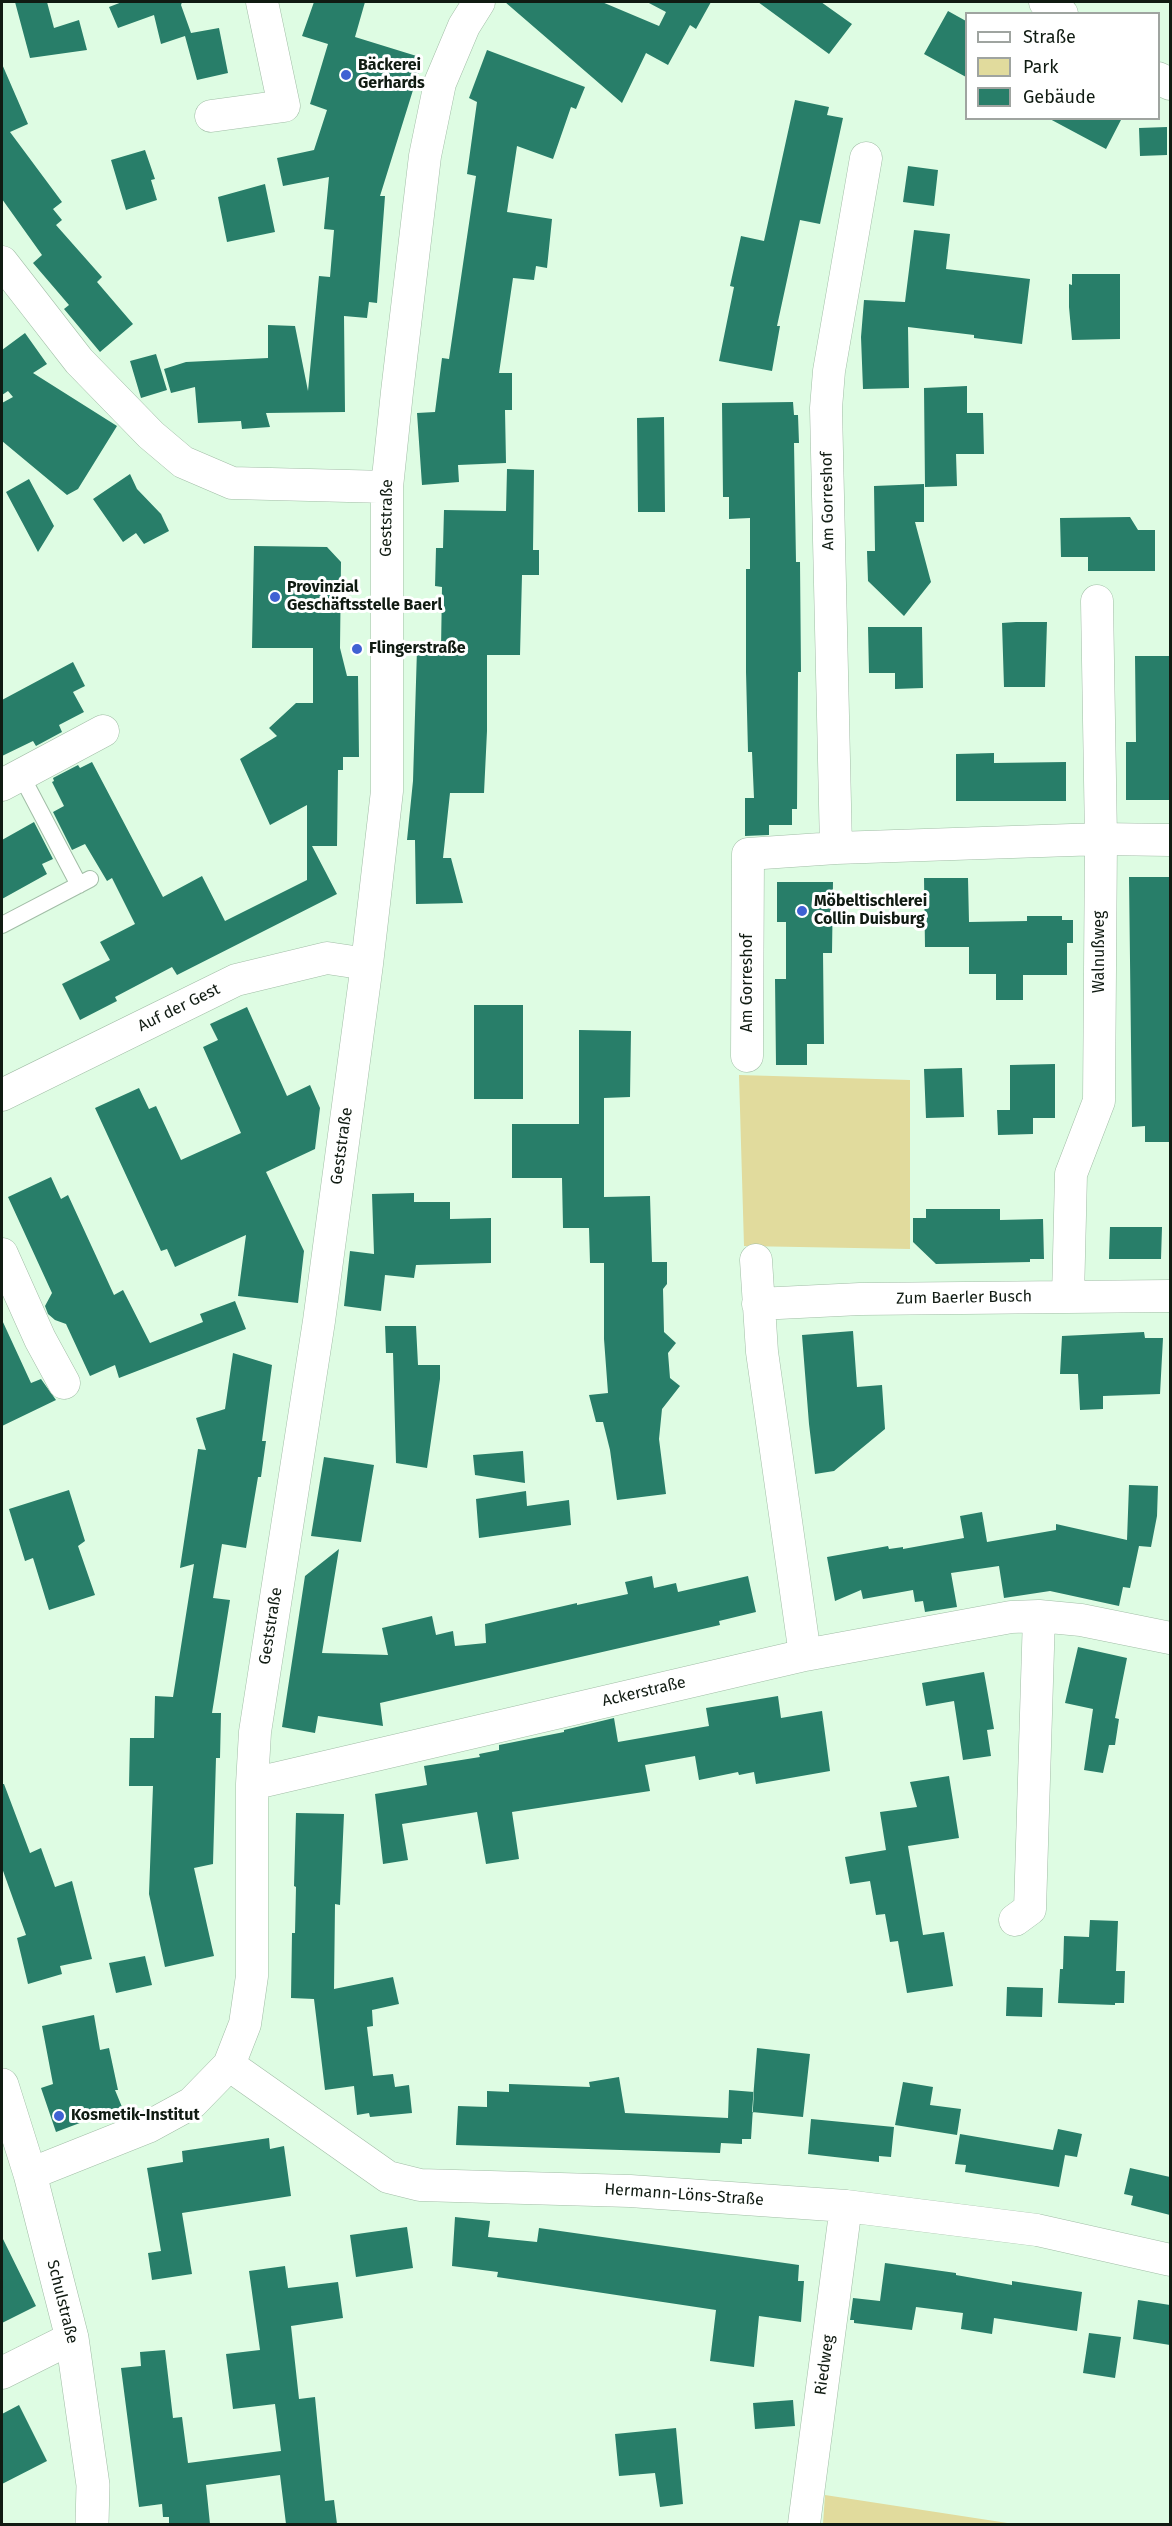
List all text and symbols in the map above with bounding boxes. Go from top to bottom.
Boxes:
legend [965,12,1160,120]
text: Straße [1023,26,1076,48]
place label: Bäckerei Gerhards [358,56,425,94]
text: Park [1023,56,1058,78]
marker: Bäckerei Gerhards [339,68,353,82]
text: Gebäude [1023,86,1096,108]
street label: Am Gorreshof [818,451,838,551]
street label: Geststraße [377,479,397,557]
place label: Provinzial Geschäftsstelle Baerl [287,578,442,616]
marker: Provinzial Geschäftsstelle Baerl [268,590,282,604]
place label: Flingerstraße [369,639,466,659]
marker: Flingerstraße [350,642,364,656]
place label: Möbeltischlerei Collin Duisburg [814,892,927,930]
marker: Möbeltischlerei Collin Duisburg [795,904,809,918]
street label: Walnußweg [1090,911,1110,993]
street label: Am Gorreshof [738,934,758,1032]
street label: Auf der Gest [135,980,223,1036]
street label: Geststraße [327,1106,357,1186]
street label: Zum Baerler Busch [896,1287,1032,1309]
street label: Geststraße [255,1586,287,1666]
street label: Ackerstraße [600,1673,688,1711]
place label: Kosmetik-Institut [71,2106,200,2126]
marker: Kosmetik-Institut [52,2109,66,2123]
street label: Hermann-Löns-Straße [604,2180,764,2210]
street label: Schulstraße [42,2258,82,2346]
street label: Riedweg [811,2333,839,2397]

